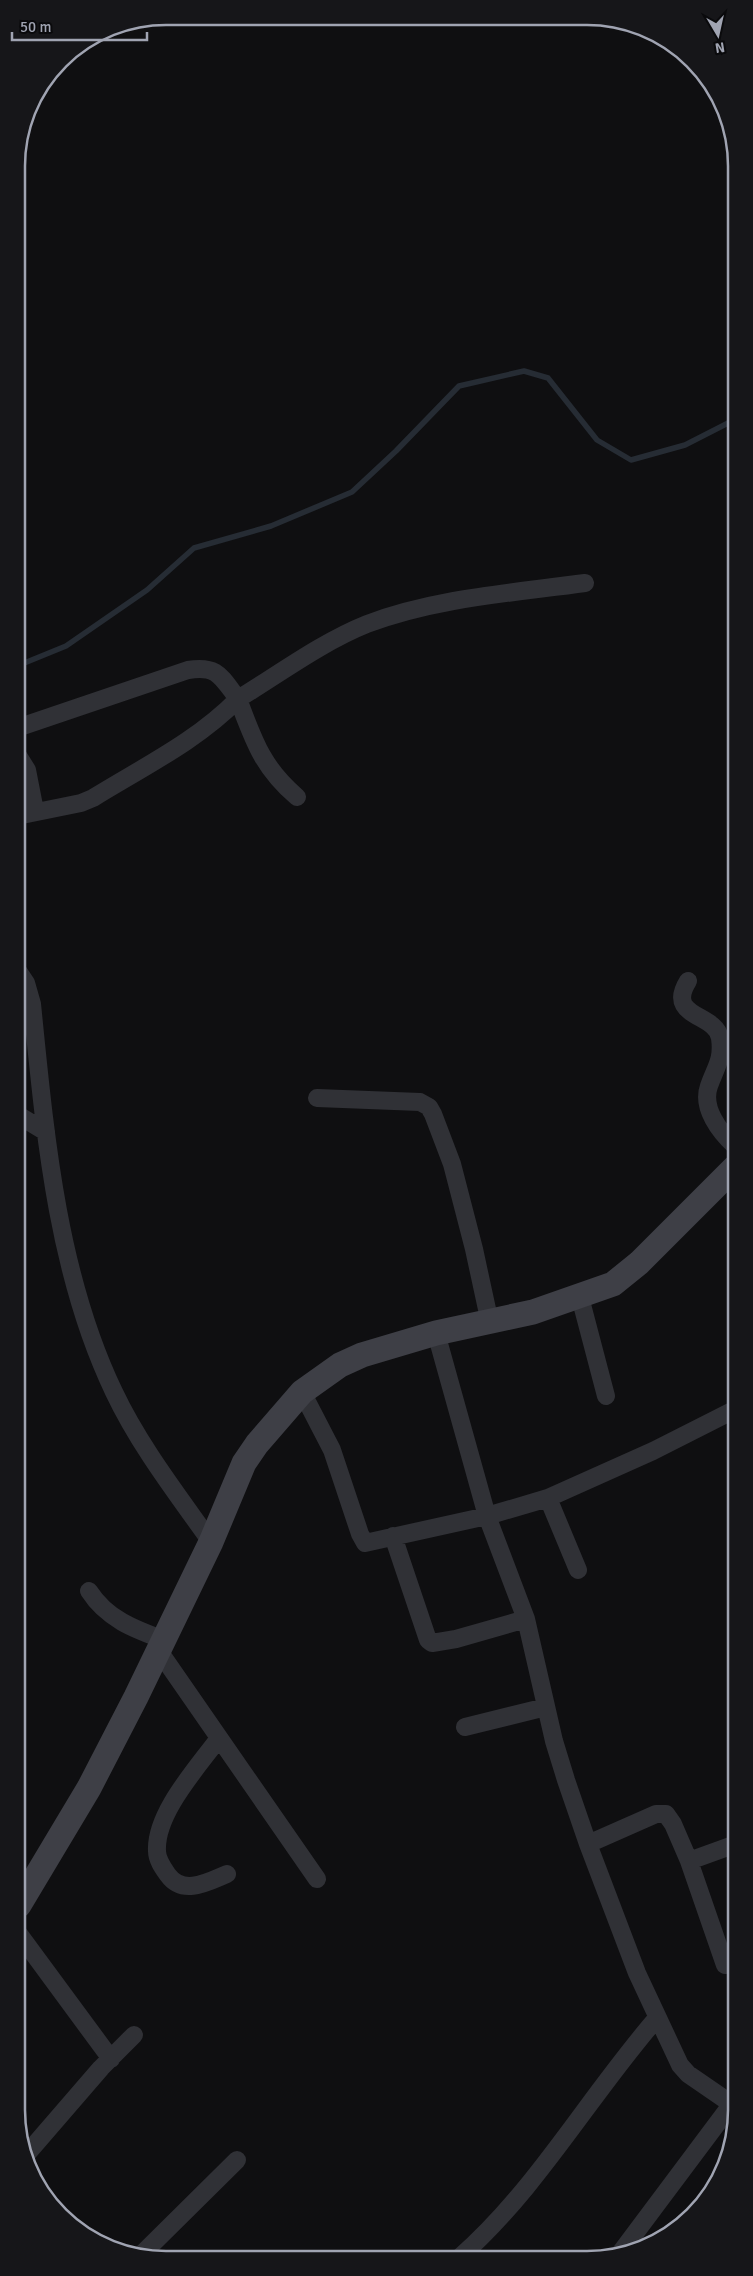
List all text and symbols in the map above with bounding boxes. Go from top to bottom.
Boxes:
scale bar [12,10,148,42]
north arrow [693,10,743,60]
text: 50 m [20,18,51,36]
text: N [714,38,726,57]

